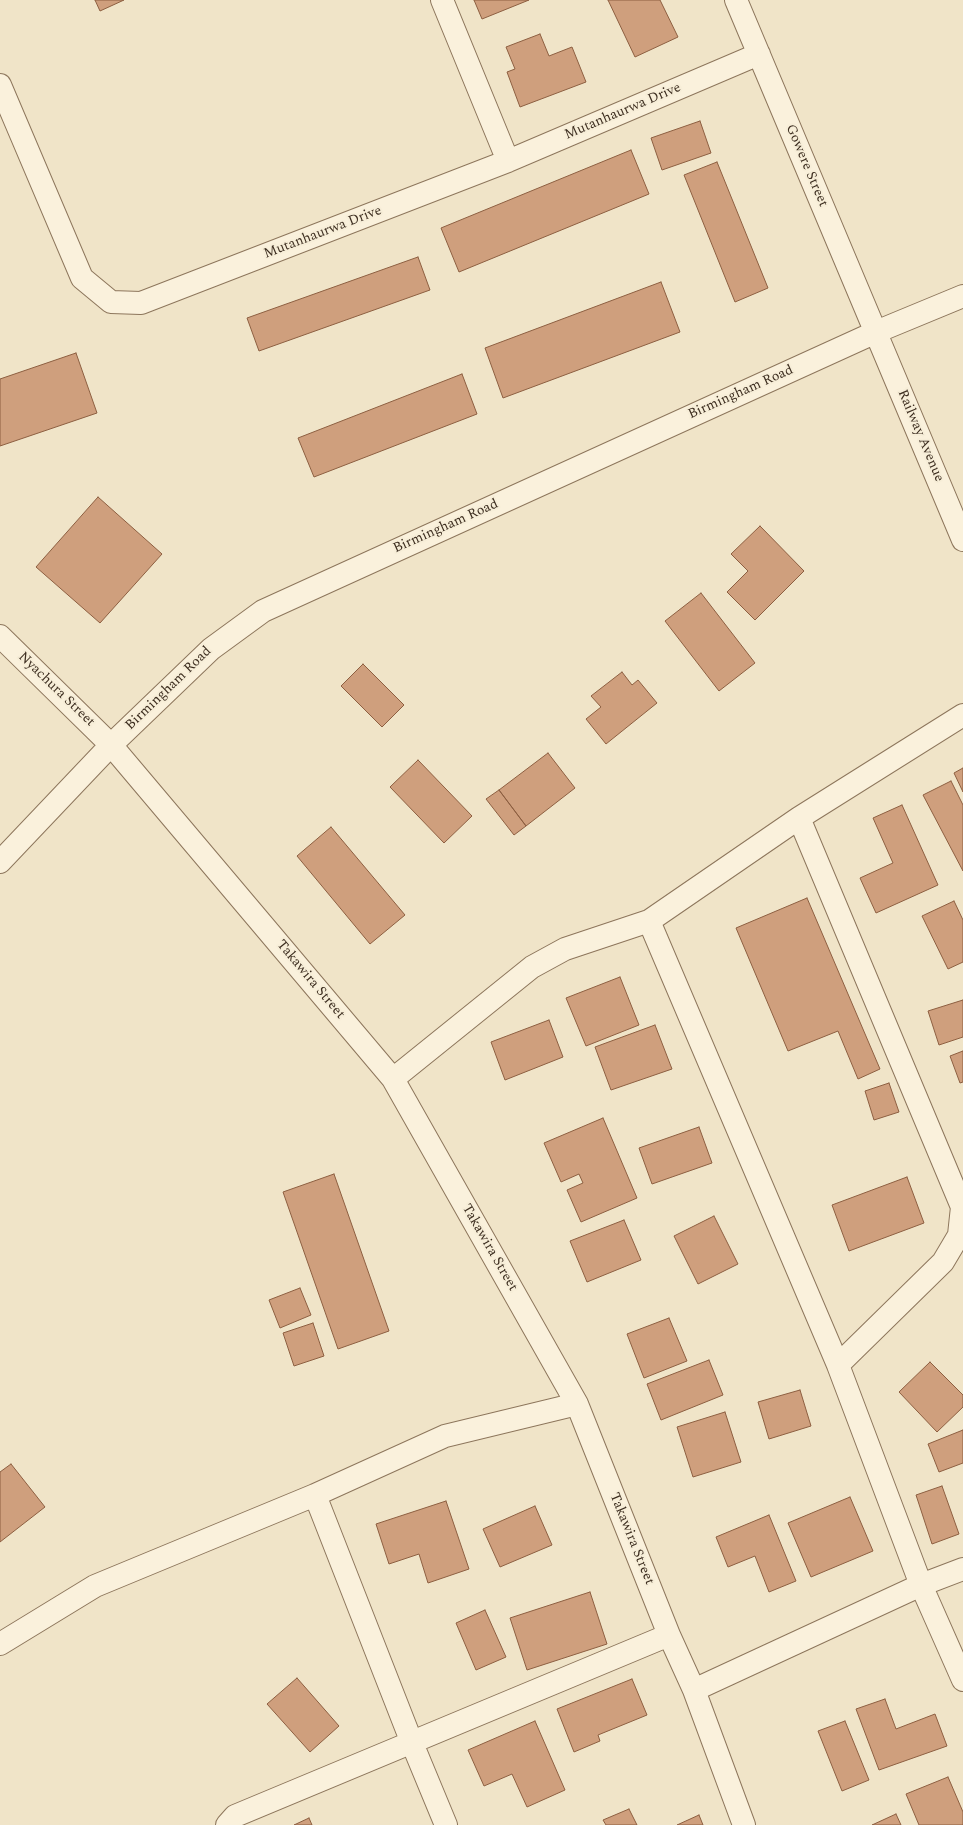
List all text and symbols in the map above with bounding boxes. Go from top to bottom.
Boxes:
street label: Mutanhaurwa Drive [562,80,684,144]
street label: Gowere Street [781,122,831,210]
street label: Mutanhaurwa Drive [262,203,384,263]
street label: Birmingham Road [686,362,796,424]
street label: Railway Avenue [893,387,947,485]
street label: Birmingham Road [391,496,501,558]
street label: Birmingham Road [122,644,216,734]
street label: Nyachura Street [14,649,98,731]
street label: Takawira Street [272,937,348,1023]
street label: Takawira Street [457,1201,521,1295]
street label: Takawira Street [605,1491,657,1587]

